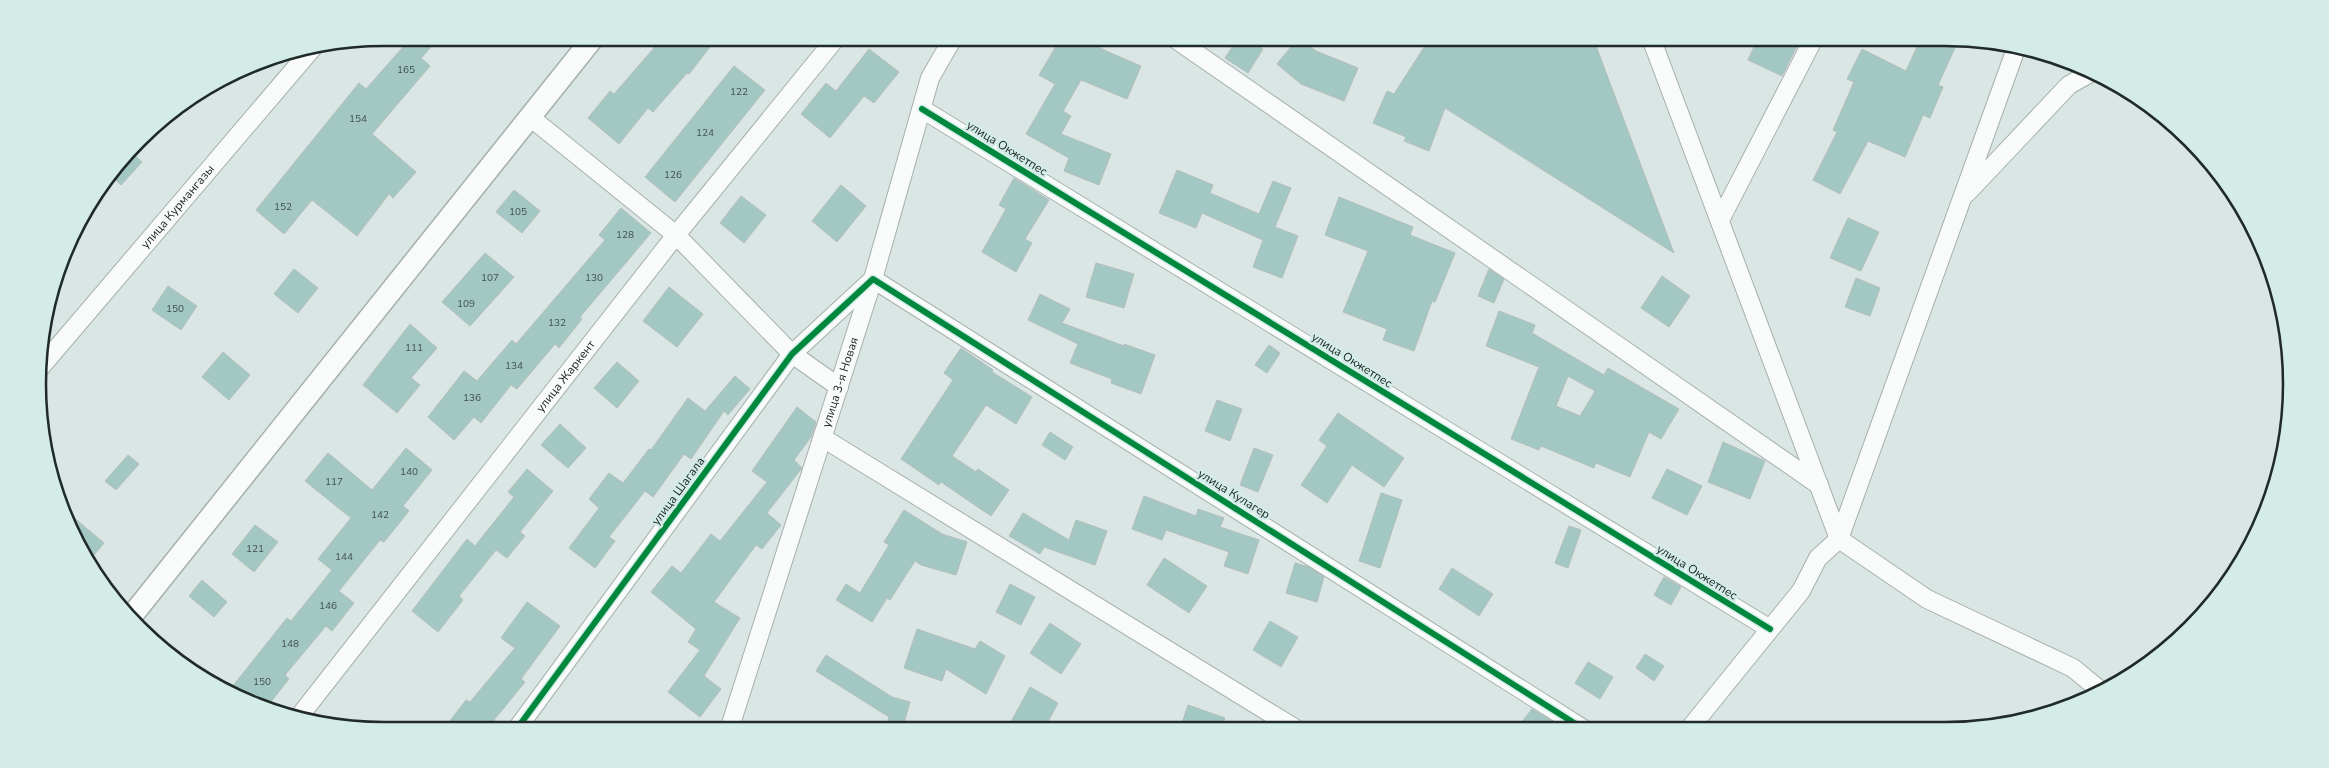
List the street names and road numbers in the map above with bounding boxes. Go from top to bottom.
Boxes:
street label: улица Окжетпес [964,117,1051,179]
street label: улица Курмангазы [137,161,218,252]
street label: улица Окжетпес [1309,329,1396,391]
street label: улица 3-я Новая [818,335,862,429]
street label: улица Жаркент [532,337,599,415]
street label: улица Шагала [648,454,708,528]
street label: улица Кулагер [1195,465,1273,523]
street label: улица Окжетпес [1654,541,1741,603]

